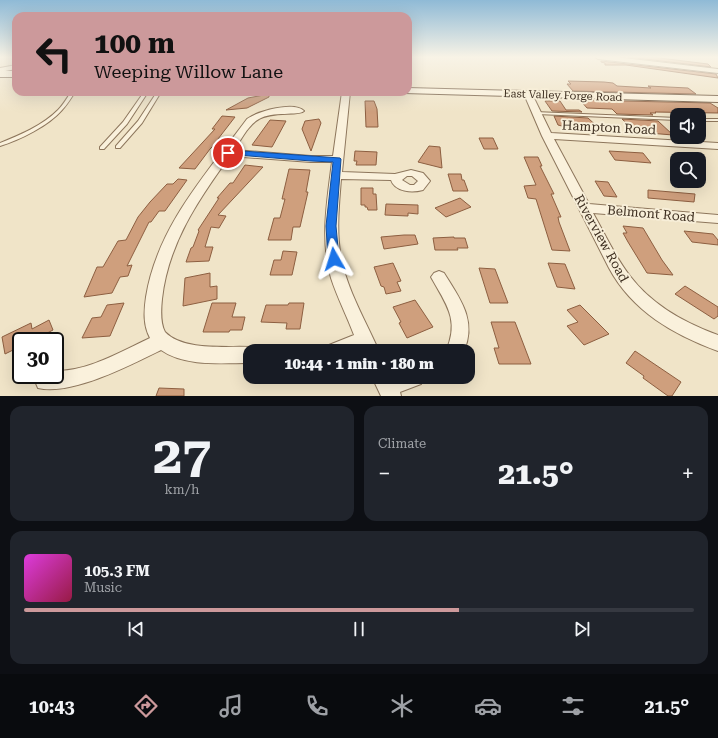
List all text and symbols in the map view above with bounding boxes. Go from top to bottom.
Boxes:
text: 100 m [94,27,175,60]
icon: left [28,28,80,80]
text: Weeping Willow Lane [94,61,283,82]
street label: East Valley Forge Road [503,87,623,104]
map controls [670,108,706,188]
button: sound [670,108,706,144]
street label: Hampton Road [561,118,657,137]
pin [211,136,245,170]
icon: arrive [217,142,239,164]
button: search [670,152,706,188]
street label: Riverview Road [571,192,632,285]
street label: Belmont Road [606,202,696,225]
position arrow [313,238,355,280]
speed limit sign: 30 [12,332,64,384]
text: 10:44 · 1 min · 180 m [284,355,434,373]
text: 27 [153,425,211,486]
text: Climate [378,436,426,451]
text: 21.5° [498,456,574,491]
text: − [378,461,390,486]
text: + [682,461,694,486]
text: km/h [165,482,199,497]
text: 105.3 FM [84,562,150,580]
text: Music [84,580,122,595]
icon: previous [125,618,147,640]
icon: pause [348,618,370,640]
icon: next [571,618,593,640]
icon: directions [132,692,160,720]
icon: music [217,692,245,720]
icon: phone [303,692,331,720]
icon: climate [388,692,416,720]
icon: car [474,692,502,720]
icon: filters [559,692,587,720]
text: 10:43 [29,696,75,717]
text: 21.5° [644,696,689,717]

